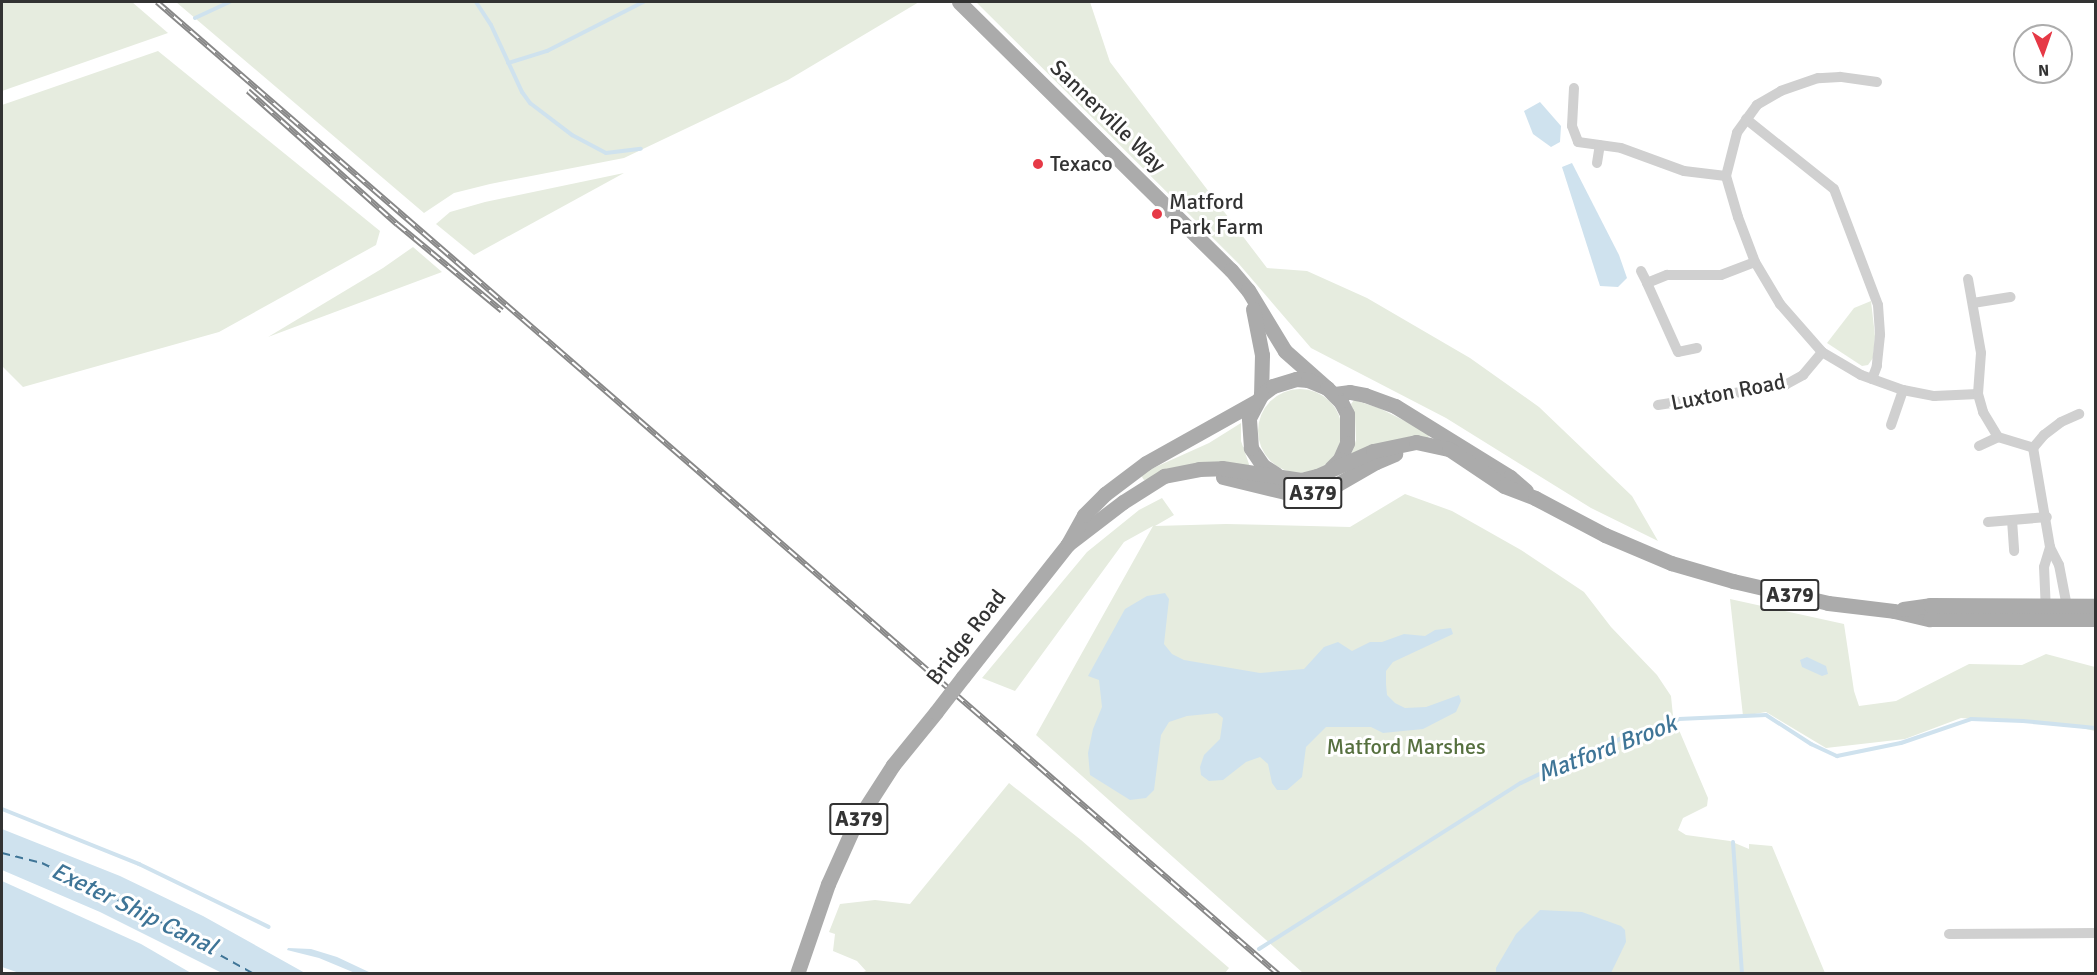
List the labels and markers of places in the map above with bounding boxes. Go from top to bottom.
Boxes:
place label: Texaco [1050,151,1113,177]
marker: Texaco [1031,157,1045,171]
place label: Matford Park Farm [1169,188,1264,240]
marker: Matford Park Farm [1150,207,1164,221]

